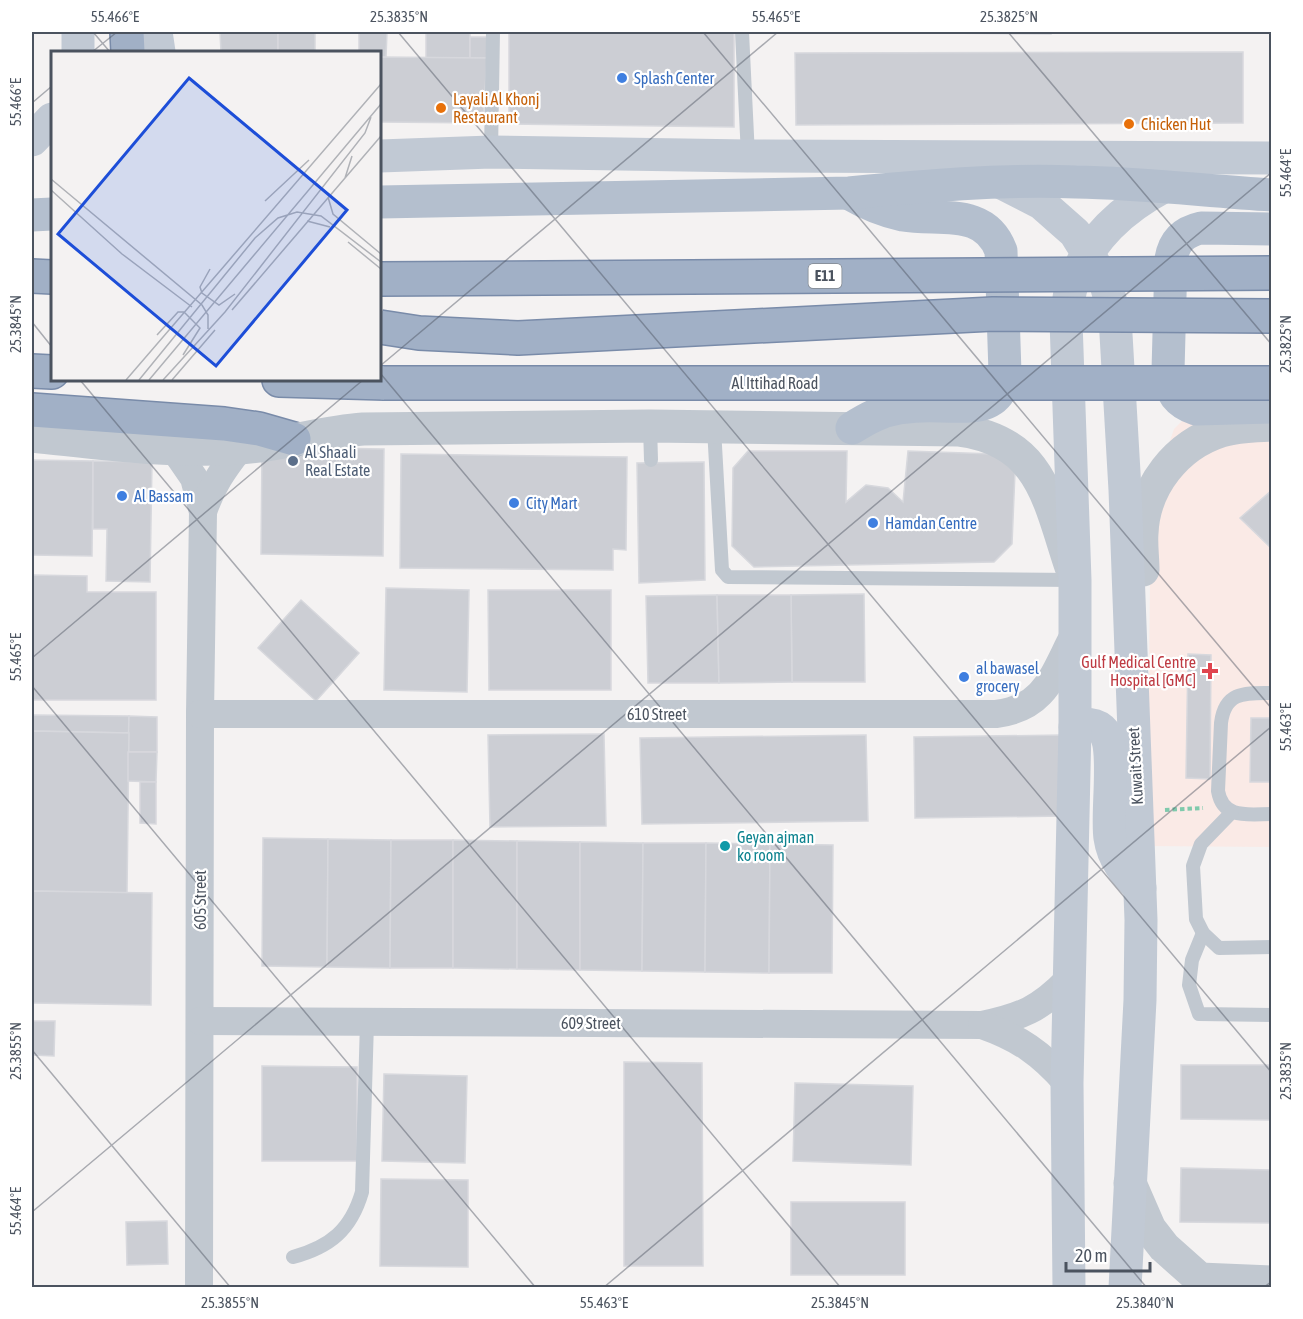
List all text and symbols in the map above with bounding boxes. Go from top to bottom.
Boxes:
text: 55.466°E [91,8,140,25]
text: 25.3835°N [370,8,428,25]
text: 55.465°E [752,8,801,25]
text: 25.3825°N [980,8,1038,25]
inset map [51,51,381,381]
place label: Splash Center [634,69,715,88]
marker: Splash Center [615,71,629,85]
text: 55.466°E [7,77,24,126]
place label: Layali Al Khonj Restaurant [453,90,539,126]
marker: Layali Al Khonj Restaurant [434,101,448,115]
place label: Chicken Hut [1141,115,1212,133]
marker: Chicken Hut [1122,117,1136,131]
text: 55.464°E [1277,148,1294,197]
road number: E11 [808,264,842,288]
text: 25.3845°N [7,295,24,353]
text: 25.3825°N [1277,315,1294,373]
street label: Al Ittihad Road [732,374,818,392]
place label: Al Shaali Real Estate [305,443,370,479]
marker: Al Shaali Real Estate [286,454,300,468]
place label: Al Bassam [134,487,194,505]
marker: Al Bassam [115,489,129,503]
place label: City Mart [526,494,578,513]
marker: City Mart [507,496,521,510]
place label: Hamdan Centre [885,514,977,532]
marker: Hamdan Centre [866,516,880,530]
text: 55.465°E [7,632,24,681]
place label: Gulf Medical Centre Hospital [GMC] [1081,653,1196,690]
place label: al bawasel grocery [976,659,1040,696]
marker: Gulf Medical Centre Hospital [GMC] [1201,662,1219,680]
marker: al bawasel grocery [957,670,971,684]
text: 55.463°E [1277,702,1294,751]
street label: 610 Street [627,705,687,723]
street label: Kuwait Street [1124,726,1146,805]
place label: Geyan ajman ko room [737,828,814,864]
marker: Geyan ajman ko room [718,839,732,853]
street label: 605 Street [191,870,209,930]
street label: 609 Street [561,1014,621,1032]
text: 25.3855°N [7,1022,24,1080]
text: 25.3835°N [1277,1042,1294,1100]
text: 55.464°E [7,1186,24,1235]
scale bar [1066,1235,1150,1273]
text: 20 m [1075,1245,1107,1266]
text: 25.3855°N [201,1294,259,1311]
text: 55.463°E [580,1294,629,1311]
text: 25.3845°N [811,1294,869,1311]
text: 25.3840°N [1116,1294,1174,1311]

